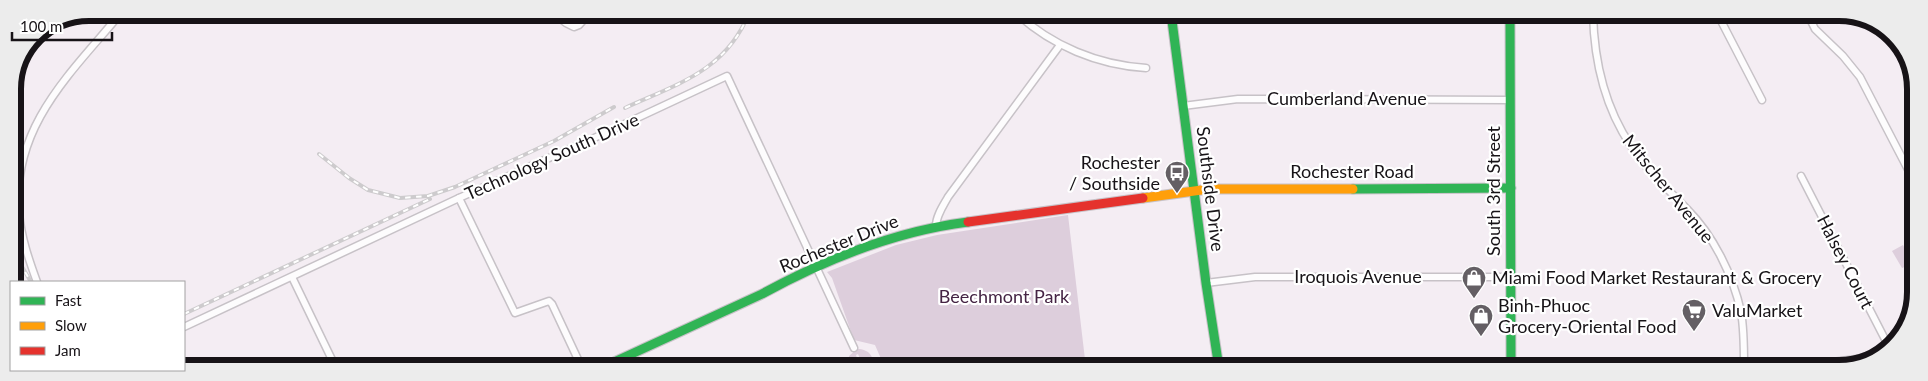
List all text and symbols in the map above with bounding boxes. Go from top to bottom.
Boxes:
scale bar [12,10,112,42]
text: 100 m [20,17,62,35]
street label: Cumberland Avenue [1267,87,1427,109]
street label: Technology South Drive [461,108,642,204]
street label: Southside Drive [1192,125,1230,253]
street label: South 3rd Street [1482,126,1504,256]
street label: Mitscher Avenue [1618,130,1719,247]
place label: Rochester / Southside [1069,151,1160,194]
bus stop icon: Rochester / Southside [1164,160,1190,194]
street label: Rochester Road [1290,160,1414,182]
street label: Rochester Drive [776,209,901,277]
street label: Halsey Court [1813,211,1879,313]
street label: Iroquois Avenue [1294,265,1422,287]
shop icon: Miami Food Market Restaurant & Grocery [1461,265,1487,299]
place label: Miami Food Market Restaurant & Grocery [1492,266,1822,288]
legend [10,281,185,371]
park label: Beechmont Park [939,285,1070,307]
text: Fast [55,291,82,309]
place label: Binh-Phuoc Grocery-Oriental Food [1498,294,1677,337]
supermarket icon: ValuMarket [1681,298,1707,332]
place label: ValuMarket [1712,299,1803,321]
shop icon: Binh-Phuoc Grocery-Oriental Food [1468,303,1494,337]
text: Slow [55,316,87,334]
text: Jam [55,341,81,359]

